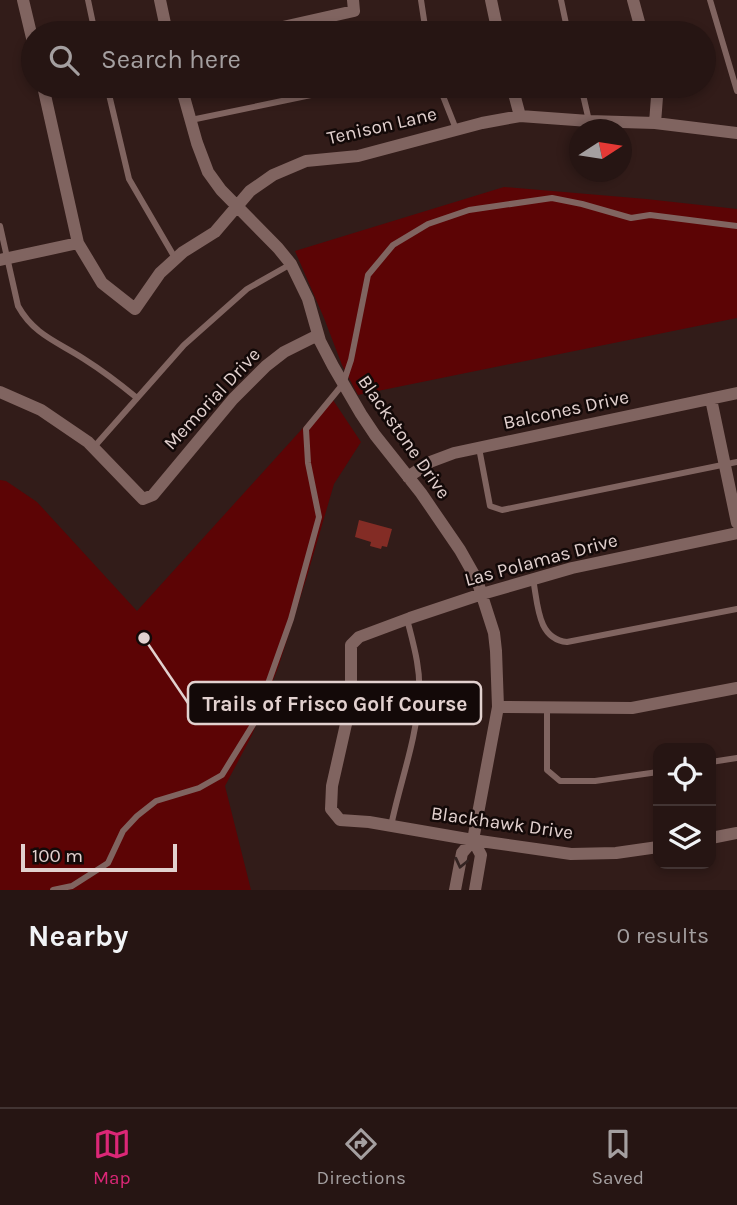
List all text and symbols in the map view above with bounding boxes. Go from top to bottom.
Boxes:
search box [21,21,716,98]
icon: search [45,41,83,79]
text: Search here [101,44,241,75]
street label: Tenison Lane [325,103,439,149]
north arrow [569,119,632,182]
street label: Memorial Drive [159,344,265,454]
street label: Blackstone Drive [353,371,455,503]
street label: Balcones Drive [501,386,631,434]
street label: Las Polamas Drive [462,529,620,591]
callout: Trails of Frisco Golf Course [188,682,481,724]
text: Trails of Frisco Golf Course [203,692,467,716]
map controls [653,743,716,869]
button: locate [653,743,716,806]
street label: Blackhawk Drive [429,802,575,844]
button: layers [653,806,716,869]
scale bar [21,841,177,873]
text: 100 m [32,845,83,867]
one-way arrow [455,857,469,869]
text: Nearby [28,918,128,954]
text: 0 results [617,922,709,949]
tab: Map [93,1125,131,1189]
tab: Directions [317,1125,406,1189]
tab: Saved [592,1125,644,1189]

